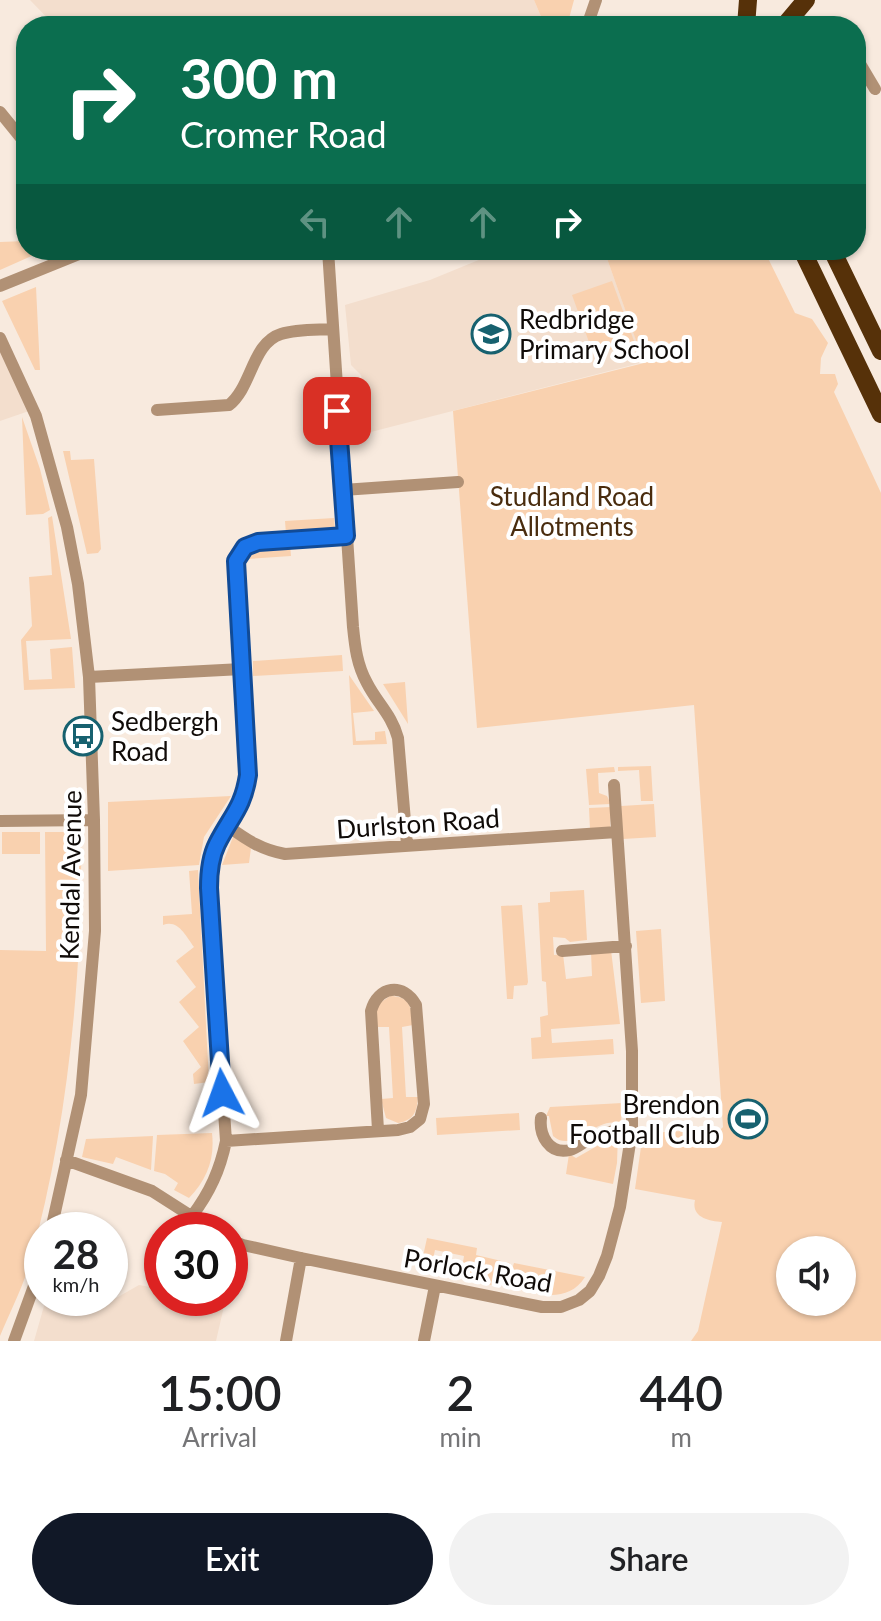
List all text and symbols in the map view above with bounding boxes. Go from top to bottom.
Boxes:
text: 300 m [180,44,338,111]
icon: right [48,48,152,152]
text: Cromer Road [180,112,387,156]
icon: left [293,200,337,244]
icon: ahead [377,200,421,244]
icon: ahead [461,200,505,244]
icon: right [545,200,589,244]
place label: Redbridge Primary School [519,303,690,365]
school or university icon: Redbridge Primary School [470,313,512,355]
pin [303,377,371,445]
icon: arrive [315,389,359,433]
park label: Studland Road Allotments [490,480,654,542]
place label: Sedbergh Road [111,705,219,767]
bus stop icon: Sedbergh Road [62,715,104,757]
street label: Kendal Avenue [53,790,87,960]
street label: Durlston Road [335,801,501,845]
position arrow [180,1051,264,1135]
place label: Brendon Football Club [569,1088,720,1150]
sports icon: Brendon Football Club [727,1098,769,1140]
speed limit sign: 30 [144,1212,248,1316]
text: 28 [53,1230,99,1278]
map controls [776,1236,856,1316]
button: sound [776,1236,856,1316]
street label: Porlock Road [401,1241,555,1299]
text: km/h [53,1272,99,1296]
text: 15:00 [158,1364,282,1421]
text: 2 [447,1364,474,1421]
text: 440 [640,1364,723,1421]
text: Arrival [182,1421,257,1453]
text: min [439,1421,482,1453]
text: m [671,1421,692,1453]
button: Exit [32,1513,433,1605]
button: Share [449,1513,849,1605]

